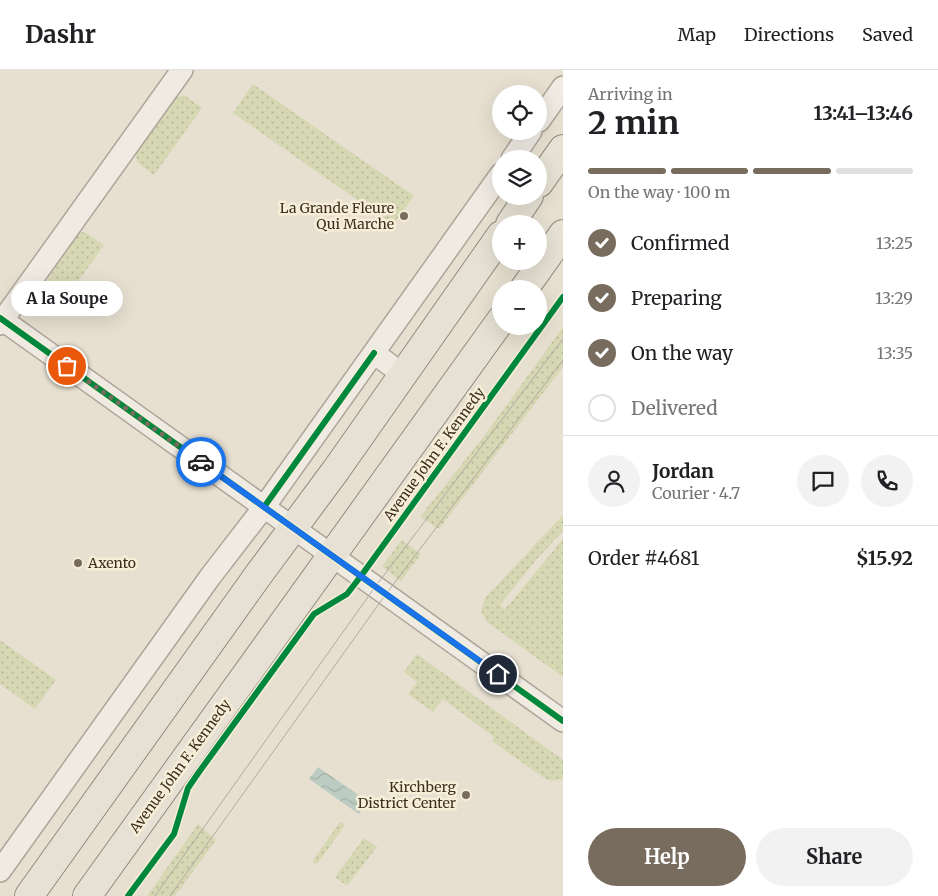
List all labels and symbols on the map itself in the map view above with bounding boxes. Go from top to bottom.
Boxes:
place label: La Grande Fleure Qui Marche [280,199,394,233]
marker: La Grande Fleure Qui Marche [398,210,410,222]
callout: A la Soupe [11,281,123,316]
pin [46,345,88,387]
street label: Avenue John F. Kennedy [379,383,489,525]
courier [176,437,226,487]
place label: Axento [87,554,136,572]
marker: Axento [72,557,84,569]
pin [477,653,519,695]
street label: Avenue John F. Kennedy [125,695,235,837]
place label: Kirchberg District Center [358,778,457,812]
marker: Kirchberg District Center [460,789,472,801]

